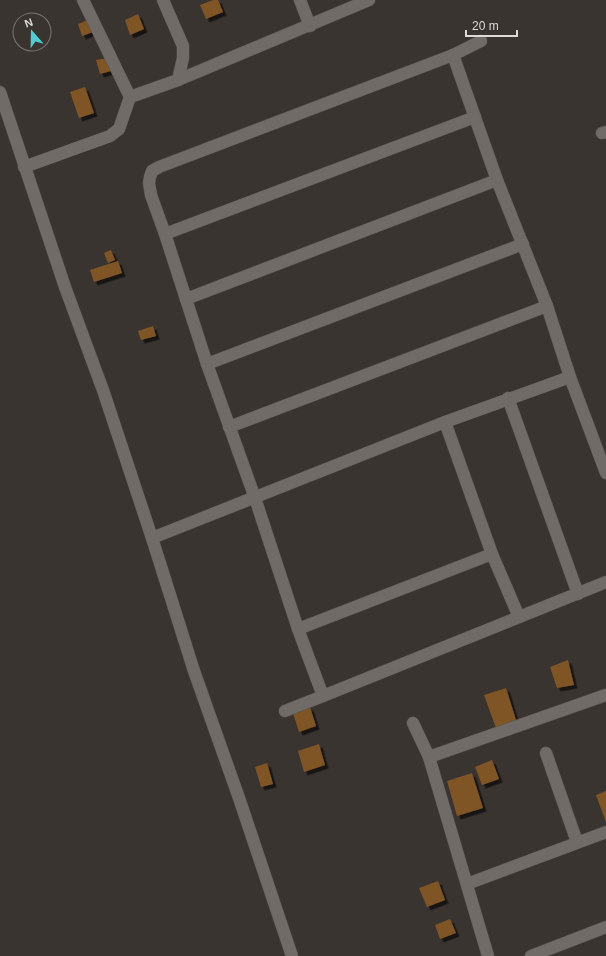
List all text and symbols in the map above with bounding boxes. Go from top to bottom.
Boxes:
north arrow [12,12,52,52]
scale bar [466,12,517,38]
text: N [23,16,34,30]
text: 20 m [472,19,499,33]

